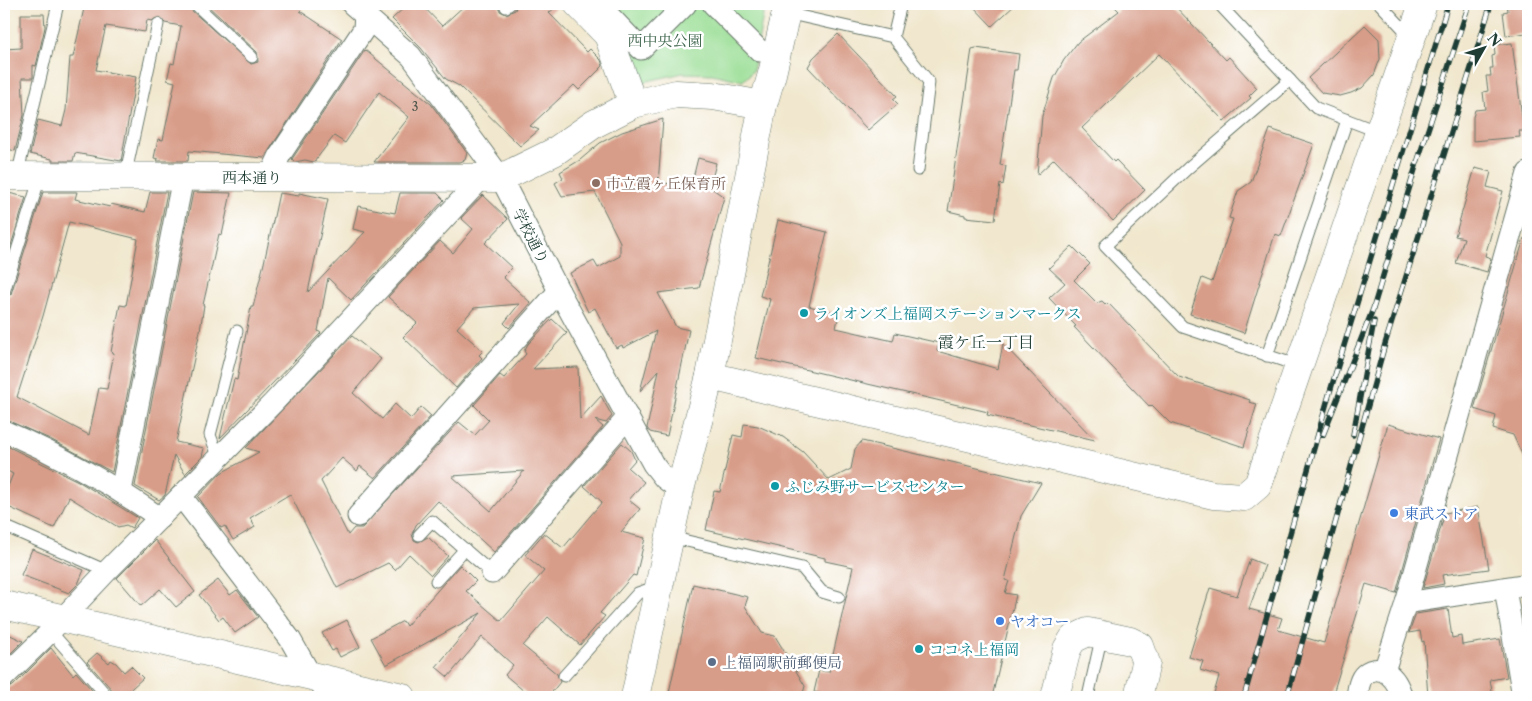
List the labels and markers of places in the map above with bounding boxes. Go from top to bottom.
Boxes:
place label: 市立霞ヶ丘保育所 [606,174,726,193]
marker: 市立霞ヶ丘保育所 [590,177,602,189]
place label: ライオンズ上福岡ステーションマークス [814,304,1082,323]
marker: ライオンズ上福岡ステーションマークス [798,307,810,319]
place label: ふじみ野サービスセンター [785,477,964,496]
marker: ふじみ野サービスセンター [769,480,781,492]
place label: 東武ストア [1404,504,1479,523]
marker: 東武ストア [1388,507,1400,519]
place label: ヤオコー [1010,612,1069,631]
marker: ヤオコー [994,615,1006,627]
place label: ココネ上福岡 [929,640,1019,659]
marker: ココネ上福岡 [913,643,925,655]
place label: 上福岡駅前郵便局 [722,653,842,672]
marker: 上福岡駅前郵便局 [706,656,718,668]

